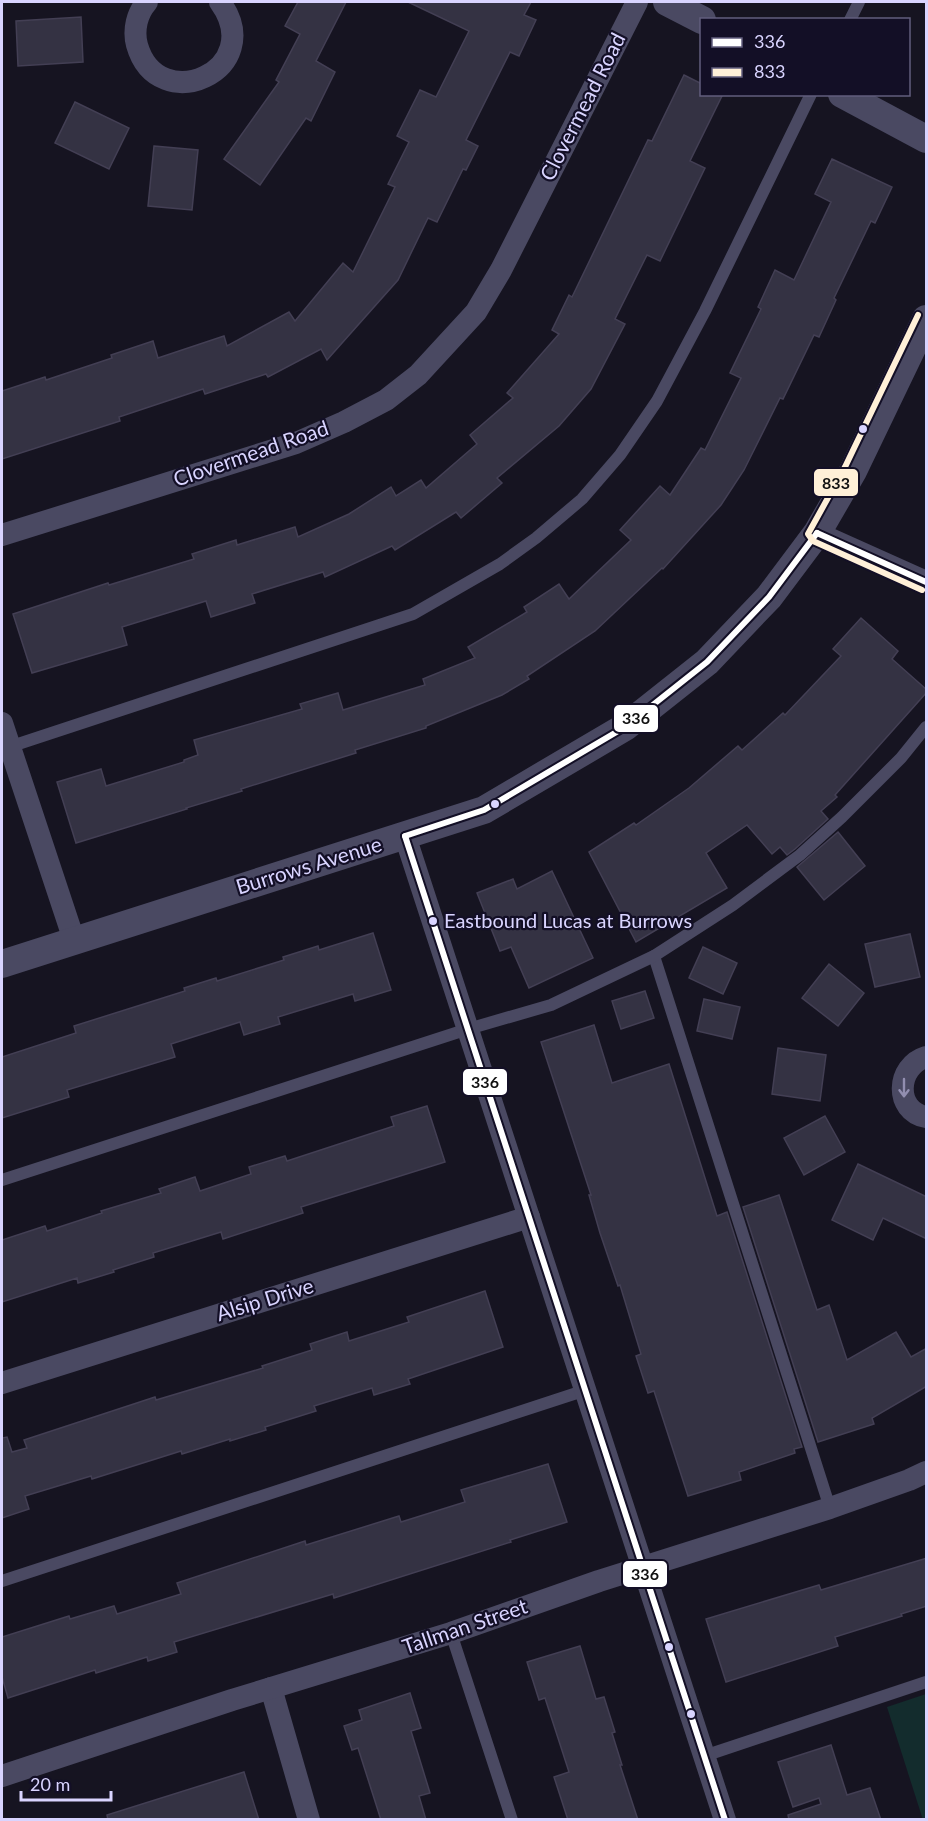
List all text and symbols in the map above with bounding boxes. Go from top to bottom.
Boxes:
legend [700,18,910,96]
street label: Clovermead Road [534,28,630,184]
text: 336 [754,30,785,52]
text: 833 [754,60,785,82]
street label: Clovermead Road [170,414,331,491]
unlabelled marker [857,423,869,435]
line badge: 833 [813,468,859,497]
text: 833 [822,473,850,492]
line badge: 336 [613,704,659,733]
text: 336 [622,708,650,727]
unlabelled marker [489,798,501,810]
street label: Burrows Avenue [233,830,385,899]
place label: Eastbound Lucas at Burrows [444,908,692,932]
marker: Eastbound Lucas at Burrows [427,915,439,927]
line badge: 336 [462,1068,508,1096]
text: 336 [471,1072,499,1091]
one-way arrow [898,1077,910,1097]
street label: Alsip Drive [213,1272,316,1325]
line badge: 336 [622,1560,668,1588]
text: 336 [631,1564,659,1583]
street label: Tallman Street [399,1592,531,1659]
unlabelled marker [663,1641,675,1653]
unlabelled marker [685,1708,697,1720]
scale bar [21,1764,111,1802]
text: 20 m [30,1773,70,1795]

